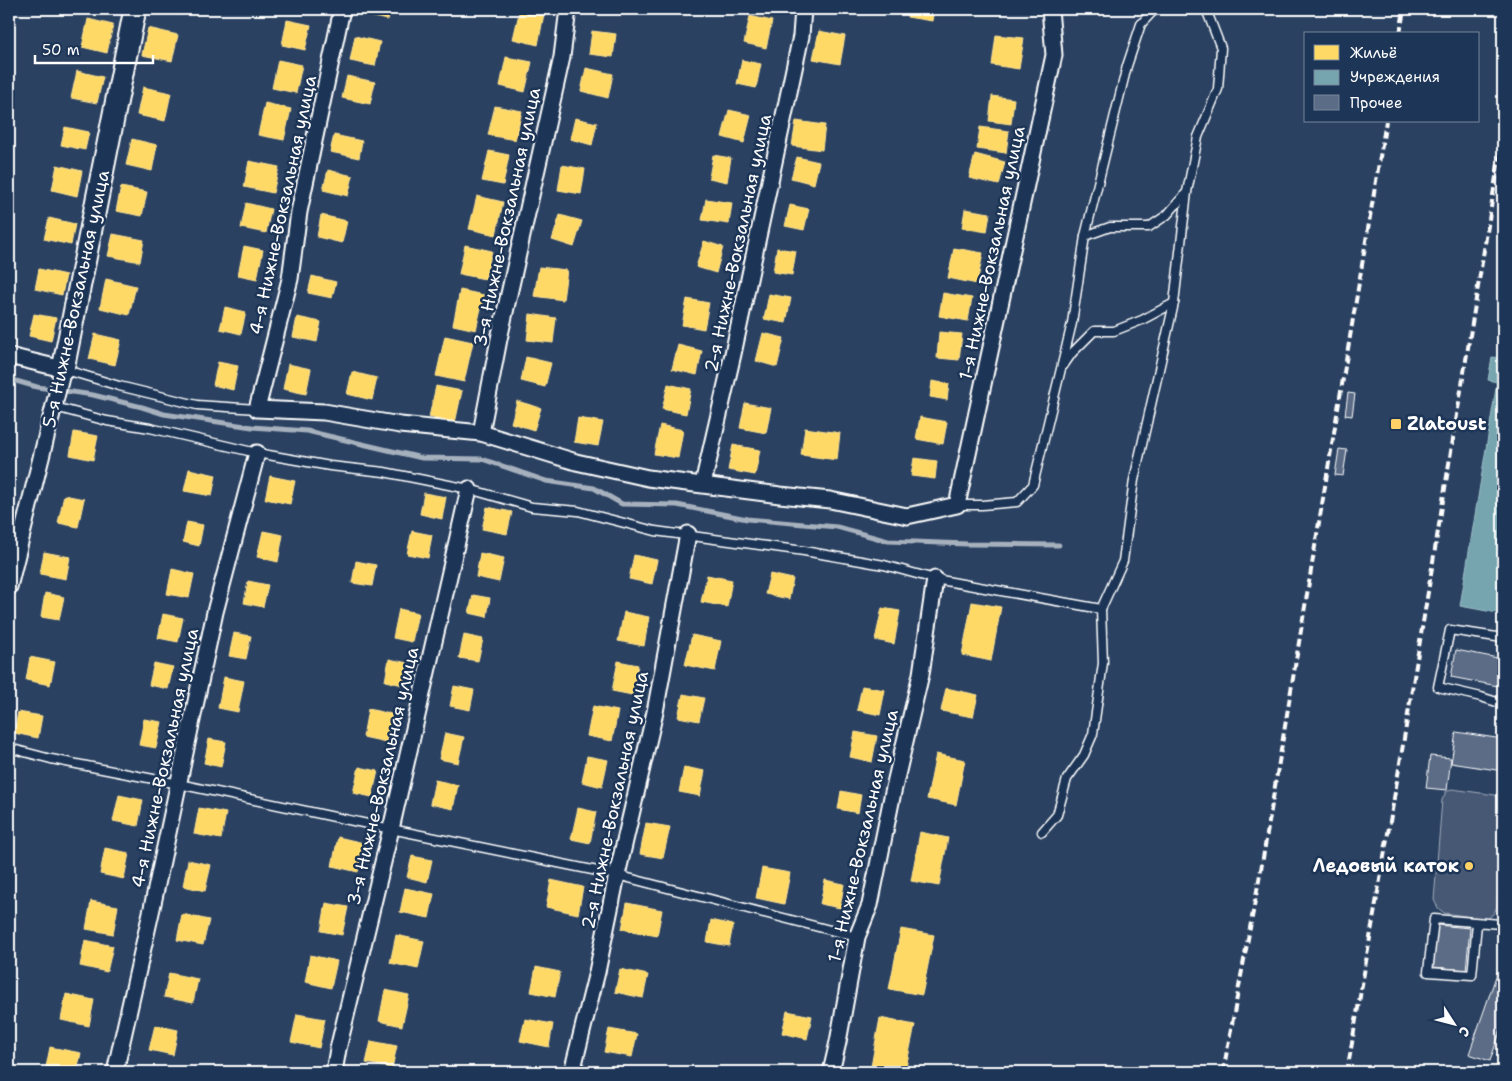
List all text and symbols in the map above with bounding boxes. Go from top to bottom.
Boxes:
scale bar [35,32,152,64]
legend [1304,32,1480,122]
text: 50 m [42,40,80,60]
text: Жильё [1350,43,1397,63]
text: Учреждения [1350,67,1440,87]
street label: 4-я Нижне-Вокзальная улица [244,73,322,337]
street label: 3-я Нижне-Вокзальная улица [468,85,546,349]
text: Прочее [1350,93,1402,113]
street label: 2-я Нижне-Вокзальная улица [699,112,777,374]
street label: 1-я Нижне-Вокзальная улица [953,124,1031,382]
street label: 5-я Нижне-Вокзальная улица [37,168,115,430]
place label: Zlatoust [1407,412,1487,436]
marker: Zlatoust [1389,417,1403,431]
street label: 4-я Нижне-Вокзальная улица [126,626,204,890]
street label: 3-я Нижне-Вокзальная улица [342,645,424,907]
street label: 2-я Нижне-Вокзальная улица [576,669,654,931]
street label: 1-я Нижне-Вокзальная улица [822,707,904,965]
place label: Ледовый каток [1313,854,1459,878]
marker: Ледовый каток [1463,860,1475,872]
north arrow [1430,998,1480,1048]
text: С [1455,1023,1474,1040]

